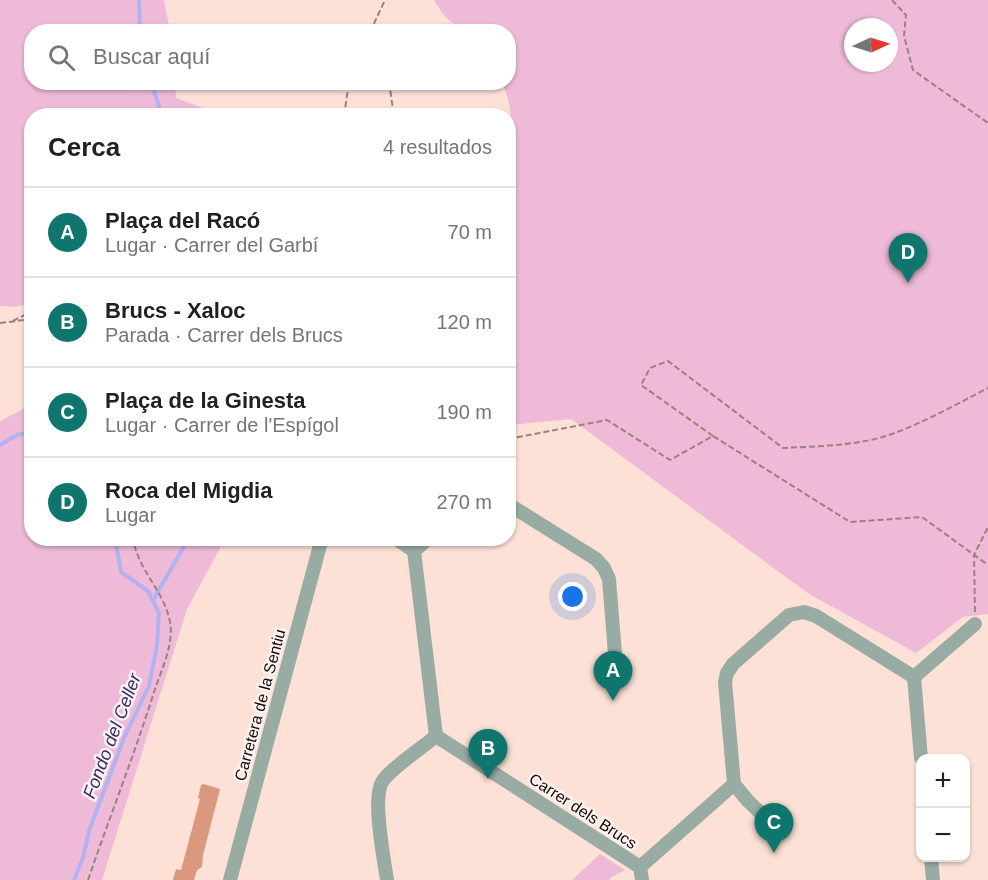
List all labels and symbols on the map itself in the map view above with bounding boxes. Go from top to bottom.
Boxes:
north arrow [844,18,898,72]
pin: D [888,234,928,283]
your location [558,582,587,611]
street label: Carretera de la Sentiu [232,627,288,783]
pin: A [594,652,632,701]
water label: Fondo del Celler [79,670,145,801]
pin: B [468,730,508,779]
street label: Carrer dels Brucs [526,770,640,852]
pin: C [754,804,794,853]

